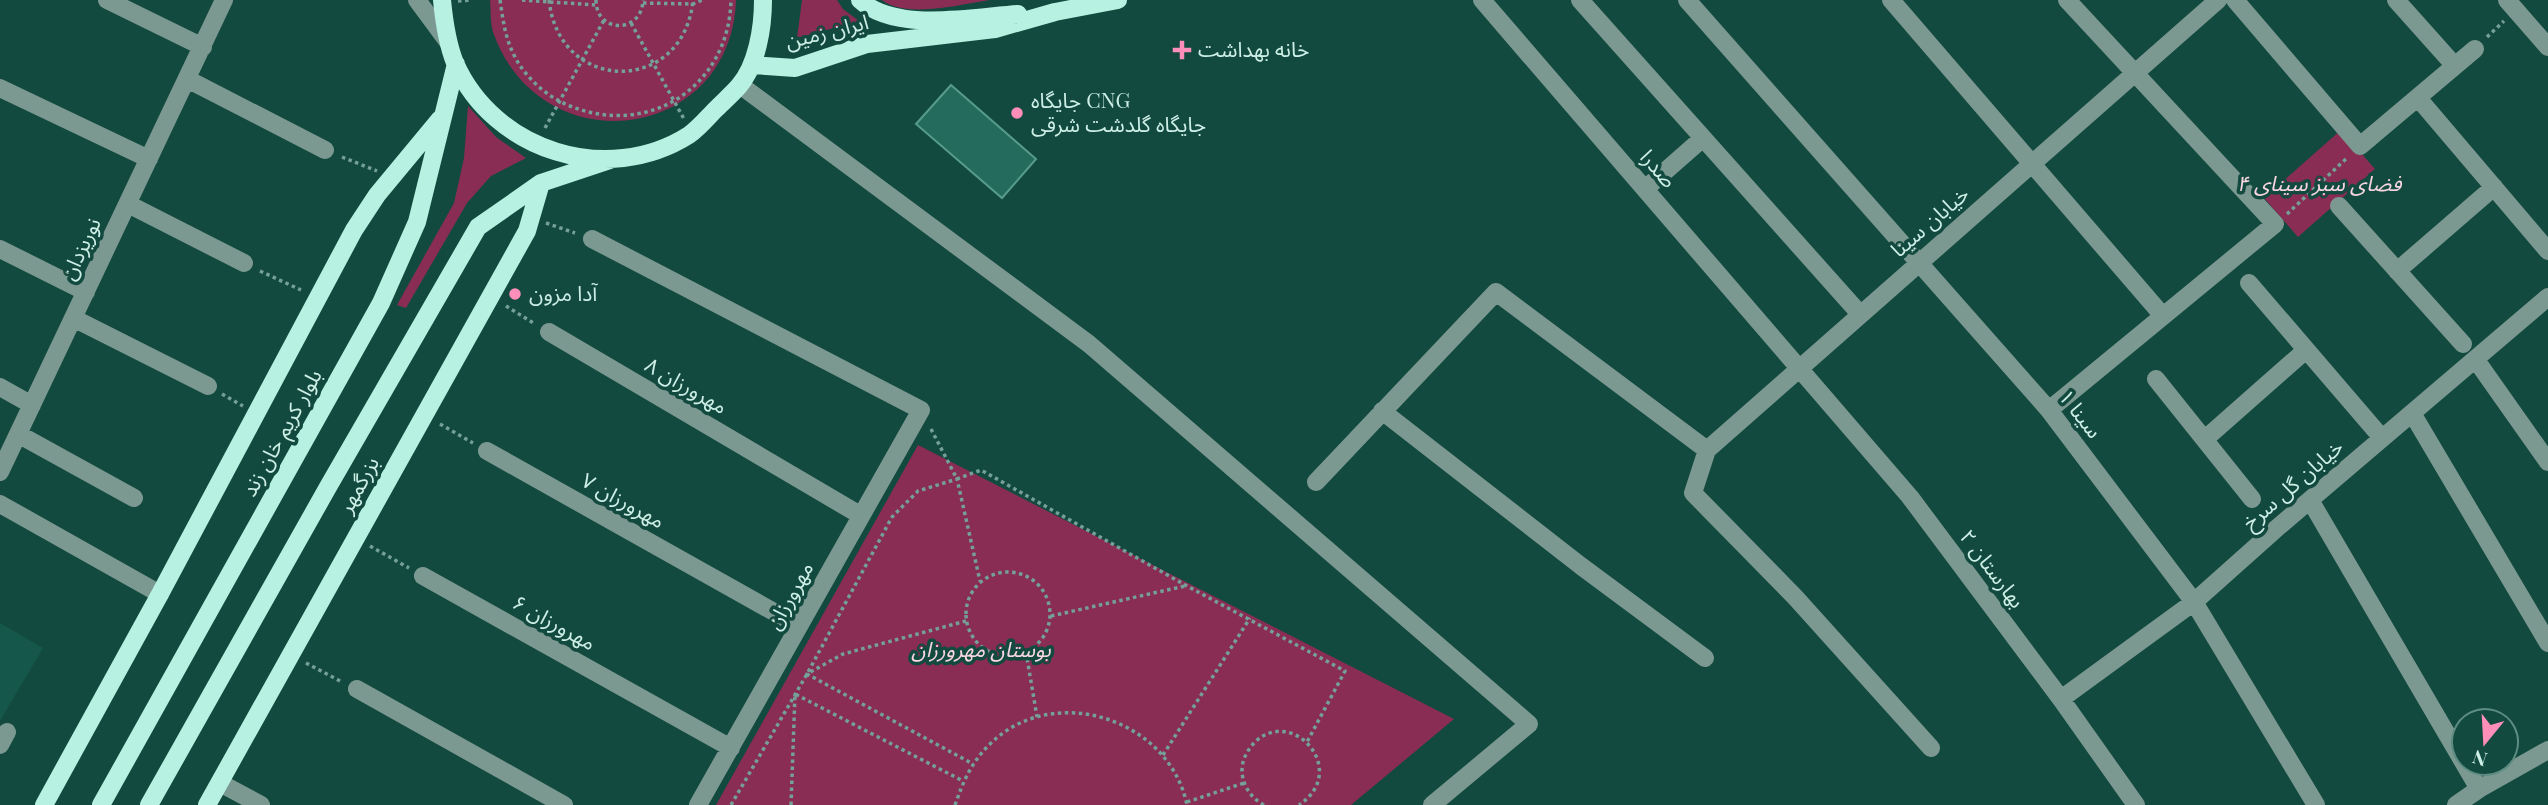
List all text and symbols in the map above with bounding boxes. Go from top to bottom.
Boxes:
street label: ایران زمین [782,6,871,54]
place label: خانه بهداشت [1198,34,1309,62]
marker: خانه بهداشت [1172,40,1192,60]
place label: جایگاه CNG جایگاه گلدشت شرقی [1031,85,1206,137]
marker: جایگاه CNG جایگاه گلدشت شرقی [1009,105,1025,121]
street label: صدرا [1635,143,1684,193]
park label: فضای سبز سینای ۴ [2237,168,2403,196]
street label: خیابان سینا [1884,179,1974,262]
street label: نوریزدان [53,212,106,284]
place label: آدا مزون [529,278,598,306]
marker: آدا مزون [507,286,523,302]
street label: مهرورزان ۸ [641,349,733,419]
street label: بلوار کریم خان زند [234,363,329,502]
street label: سینا ۱ [2054,383,2109,443]
street label: خیابان گل سرخ [2235,432,2350,537]
street label: بزرگمهر [330,451,384,518]
street label: مهرورزان ۷ [577,465,671,534]
street label: بهارستان ۲ [1955,523,2032,613]
street label: مهرورزان [758,556,818,634]
street label: مهرورزان ۶ [508,587,602,656]
park label: بوستان مهرورزان [911,634,1051,662]
north arrow [2450,707,2520,777]
text: N [2469,745,2490,774]

